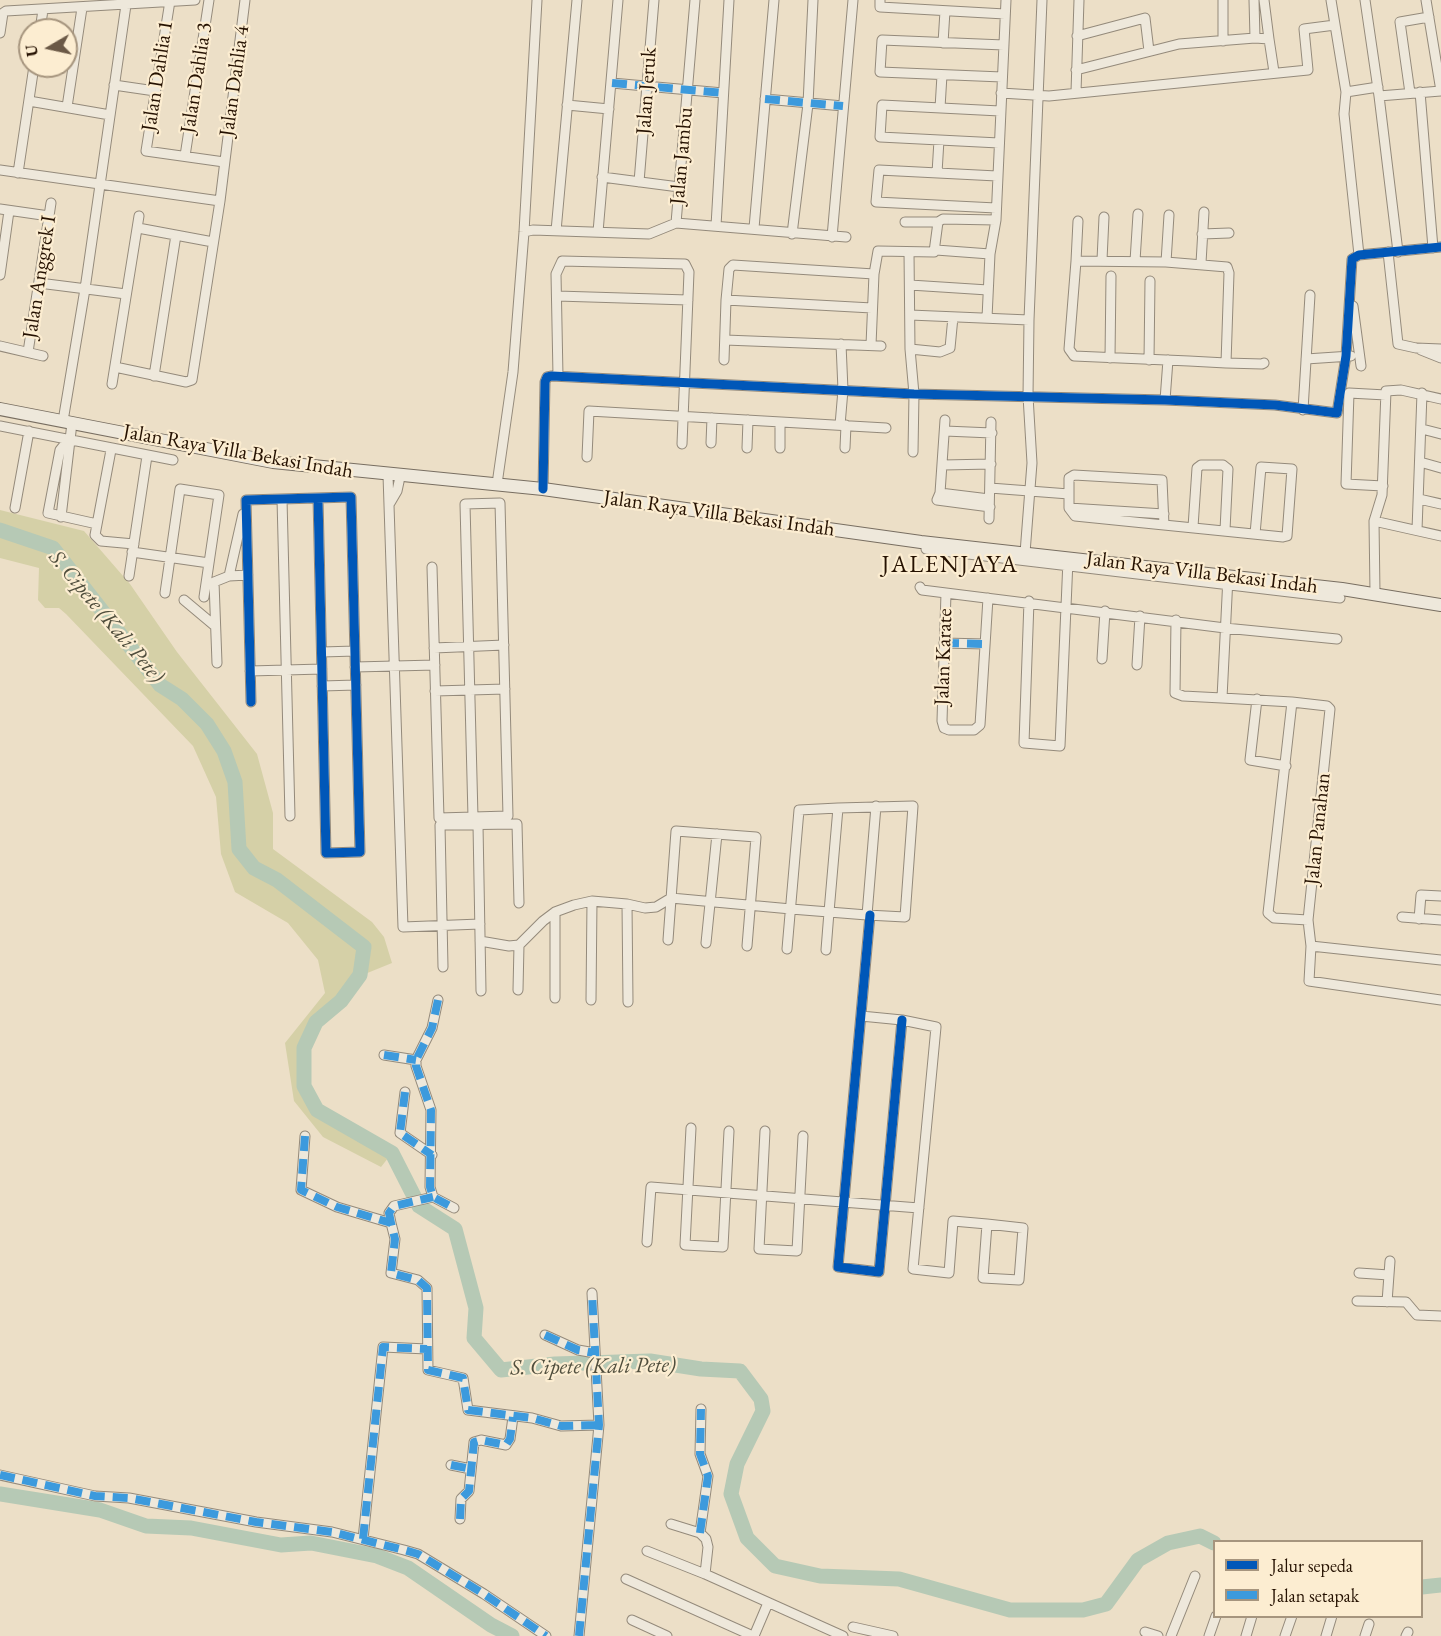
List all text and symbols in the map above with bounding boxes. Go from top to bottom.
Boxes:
north arrow [18,18,78,78]
street label: Jalan Dahlia 1 [137,19,179,133]
street label: Jalan Dahlia 3 [176,21,218,135]
street label: Jalan Dahlia 4 [215,24,255,138]
text: U [20,43,43,58]
street label: Jalan Jeruk [631,46,663,136]
street label: Jalan Jambu [665,106,699,206]
street label: Jalan Anggrek I [18,214,62,340]
street label: Jalan Raya Villa Bekasi Indah [121,419,355,485]
street label: Jalan Raya Villa Bekasi Indah [602,485,836,543]
water label: S. Cipete (Kali Pete) [43,545,169,689]
street label: Jalan Raya Villa Bekasi Indah [1085,546,1319,600]
district label: JALENJAYA [881,551,1019,579]
street label: Jalan Karate [930,608,958,706]
street label: Jalan Panahan [1300,772,1336,886]
water label: S. Cipete (Kali Pete) [510,1352,676,1382]
legend [1213,1540,1423,1618]
text: Jalur sepeda [1271,1554,1353,1577]
text: Jalan setapak [1271,1584,1359,1607]

